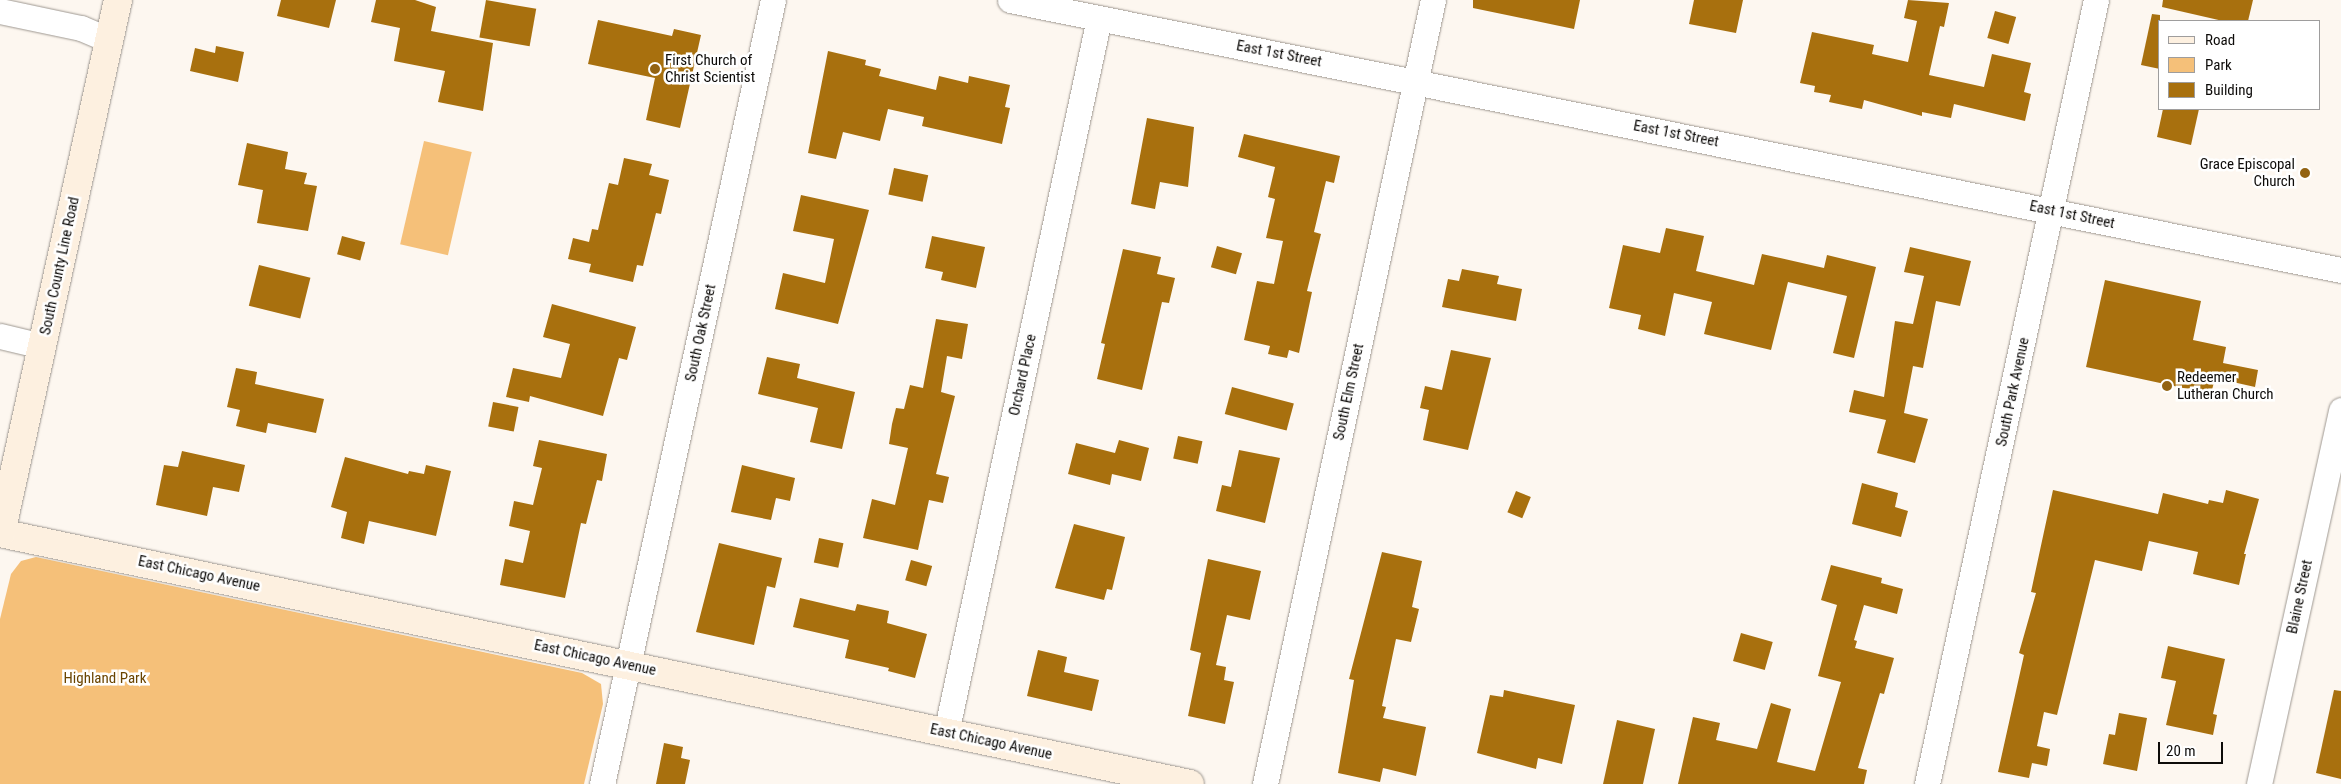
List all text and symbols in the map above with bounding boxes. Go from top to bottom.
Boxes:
legend [2158,20,2321,110]
text: Road [2205,31,2235,49]
street label: East 1st Street [1235,37,1323,71]
place label: First Church of Christ Scientist [665,51,755,86]
text: Park [2205,56,2232,74]
marker: First Church of Christ Scientist [649,63,661,75]
text: Building [2205,81,2253,99]
street label: East 1st Street [1632,117,1720,151]
place label: Grace Episcopal Church [2200,155,2295,190]
marker: Grace Episcopal Church [2299,167,2311,179]
street label: South County Line Road [37,195,83,337]
street label: East 1st Street [2028,197,2116,233]
street label: South Oak Street [682,283,720,383]
street label: Orchard Place [1006,333,1040,417]
street label: South Park Avenue [1993,336,2033,448]
street label: South Elm Street [1330,342,1368,442]
place label: Redeemer Lutheran Church [2177,368,2274,403]
marker: Redeemer Lutheran Church [2161,380,2173,392]
street label: East Chicago Avenue [136,552,262,596]
street label: Blaine Street [2283,558,2317,636]
street label: East Chicago Avenue [532,636,658,680]
park label: Highland Park [64,670,146,688]
street label: East Chicago Avenue [928,720,1054,764]
scale bar [2161,732,2226,764]
text: 20 m [2166,742,2196,760]

